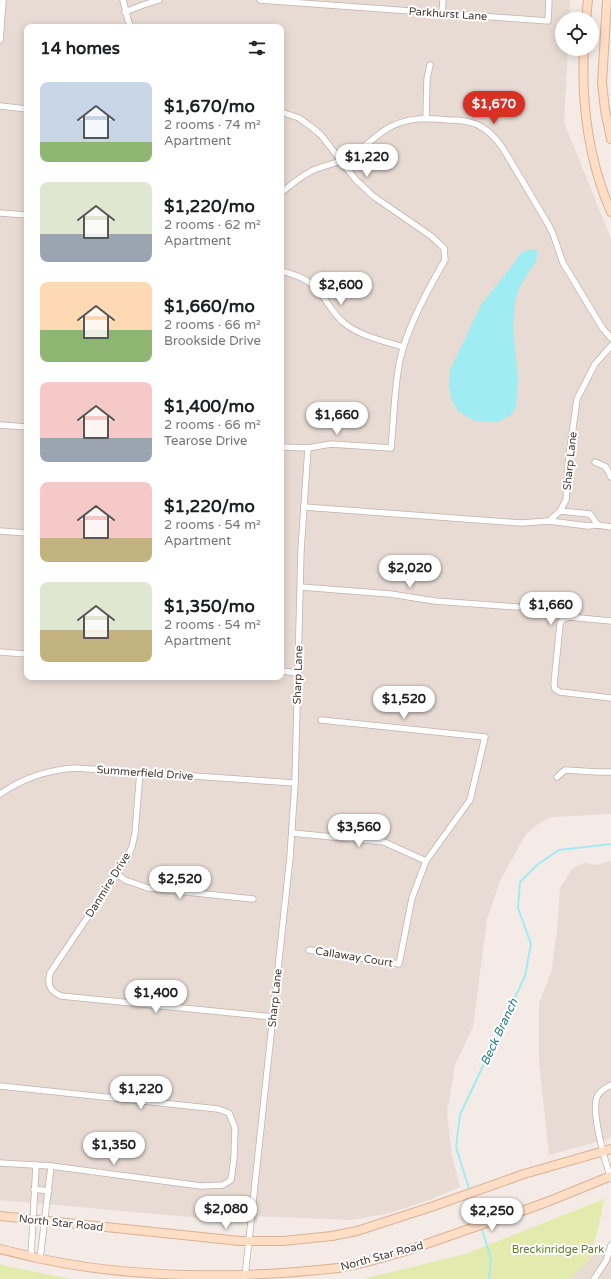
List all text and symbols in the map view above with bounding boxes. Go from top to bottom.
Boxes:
street label: Parkhurst Lane [408,5,488,23]
map controls [555,12,599,56]
button: locate [555,12,599,56]
icon: filters [246,37,268,59]
text: 14 homes [40,38,120,59]
pin: $1,670 [461,91,527,125]
text: $1,670/mo [164,96,255,117]
text: $1,670 [472,96,516,112]
icon: home [72,98,120,146]
text: 2 rooms · 74 m² [164,117,261,133]
text: Apartment [164,133,231,149]
pin: $1,220 [334,144,400,178]
text: $1,220 [345,149,389,165]
text: $1,220/mo [164,196,255,217]
icon: home [72,198,120,246]
text: 2 rooms · 62 m² [164,217,261,233]
text: Apartment [164,233,231,249]
pin: $2,600 [308,272,374,306]
text: $2,600 [319,277,363,293]
text: $1,660/mo [164,296,255,317]
icon: home [72,298,120,346]
text: 2 rooms · 66 m² [164,317,261,333]
text: Brookside Drive [164,333,261,349]
text: $1,400/mo [164,396,254,417]
icon: home [72,398,120,446]
pin: $1,660 [304,402,370,436]
text: $1,660 [315,407,359,423]
text: 2 rooms · 66 m² [164,417,261,433]
street label: Sharp Lane [560,431,580,491]
text: Tearose Drive [164,433,247,449]
text: $1,220/mo [164,496,255,517]
icon: home [72,498,120,546]
text: 2 rooms · 54 m² [164,517,261,533]
text: Apartment [164,533,231,549]
pin: $2,020 [377,555,443,589]
text: $2,020 [388,560,432,576]
pin: $1,660 [518,592,584,626]
text: $1,350/mo [164,596,255,617]
text: $1,660 [529,597,573,613]
icon: home [72,598,120,646]
text: 2 rooms · 54 m² [164,617,261,633]
text: Apartment [164,633,231,649]
street label: Sharp Lane [290,645,306,705]
pin: $1,520 [371,686,437,720]
text: $1,520 [382,691,426,707]
street label: Summerfield Drive [96,763,194,783]
pin: $3,560 [326,814,392,848]
text: $3,560 [337,819,381,835]
street label: Danmire Drive [83,850,133,920]
pin: $2,520 [147,866,213,900]
text: $2,520 [158,871,202,887]
street label: Callaway Court [314,944,394,970]
street label: Sharp Lane [265,968,285,1028]
pin: $1,400 [123,980,189,1014]
text: $1,400 [134,985,178,1001]
water label: Beck Branch [478,996,521,1067]
pin: $1,220 [108,1076,174,1110]
text: $1,220 [119,1081,163,1097]
pin: $1,350 [81,1132,147,1166]
text: $1,350 [92,1137,136,1153]
pin: $2,080 [193,1196,259,1230]
pin: $2,250 [459,1198,525,1232]
text: $2,080 [204,1201,248,1217]
text: $2,250 [470,1203,514,1219]
street label: North Star Road [18,1212,104,1234]
street label: North Star Road [339,1239,425,1273]
park label: Breckinridge Park [512,1243,604,1256]

